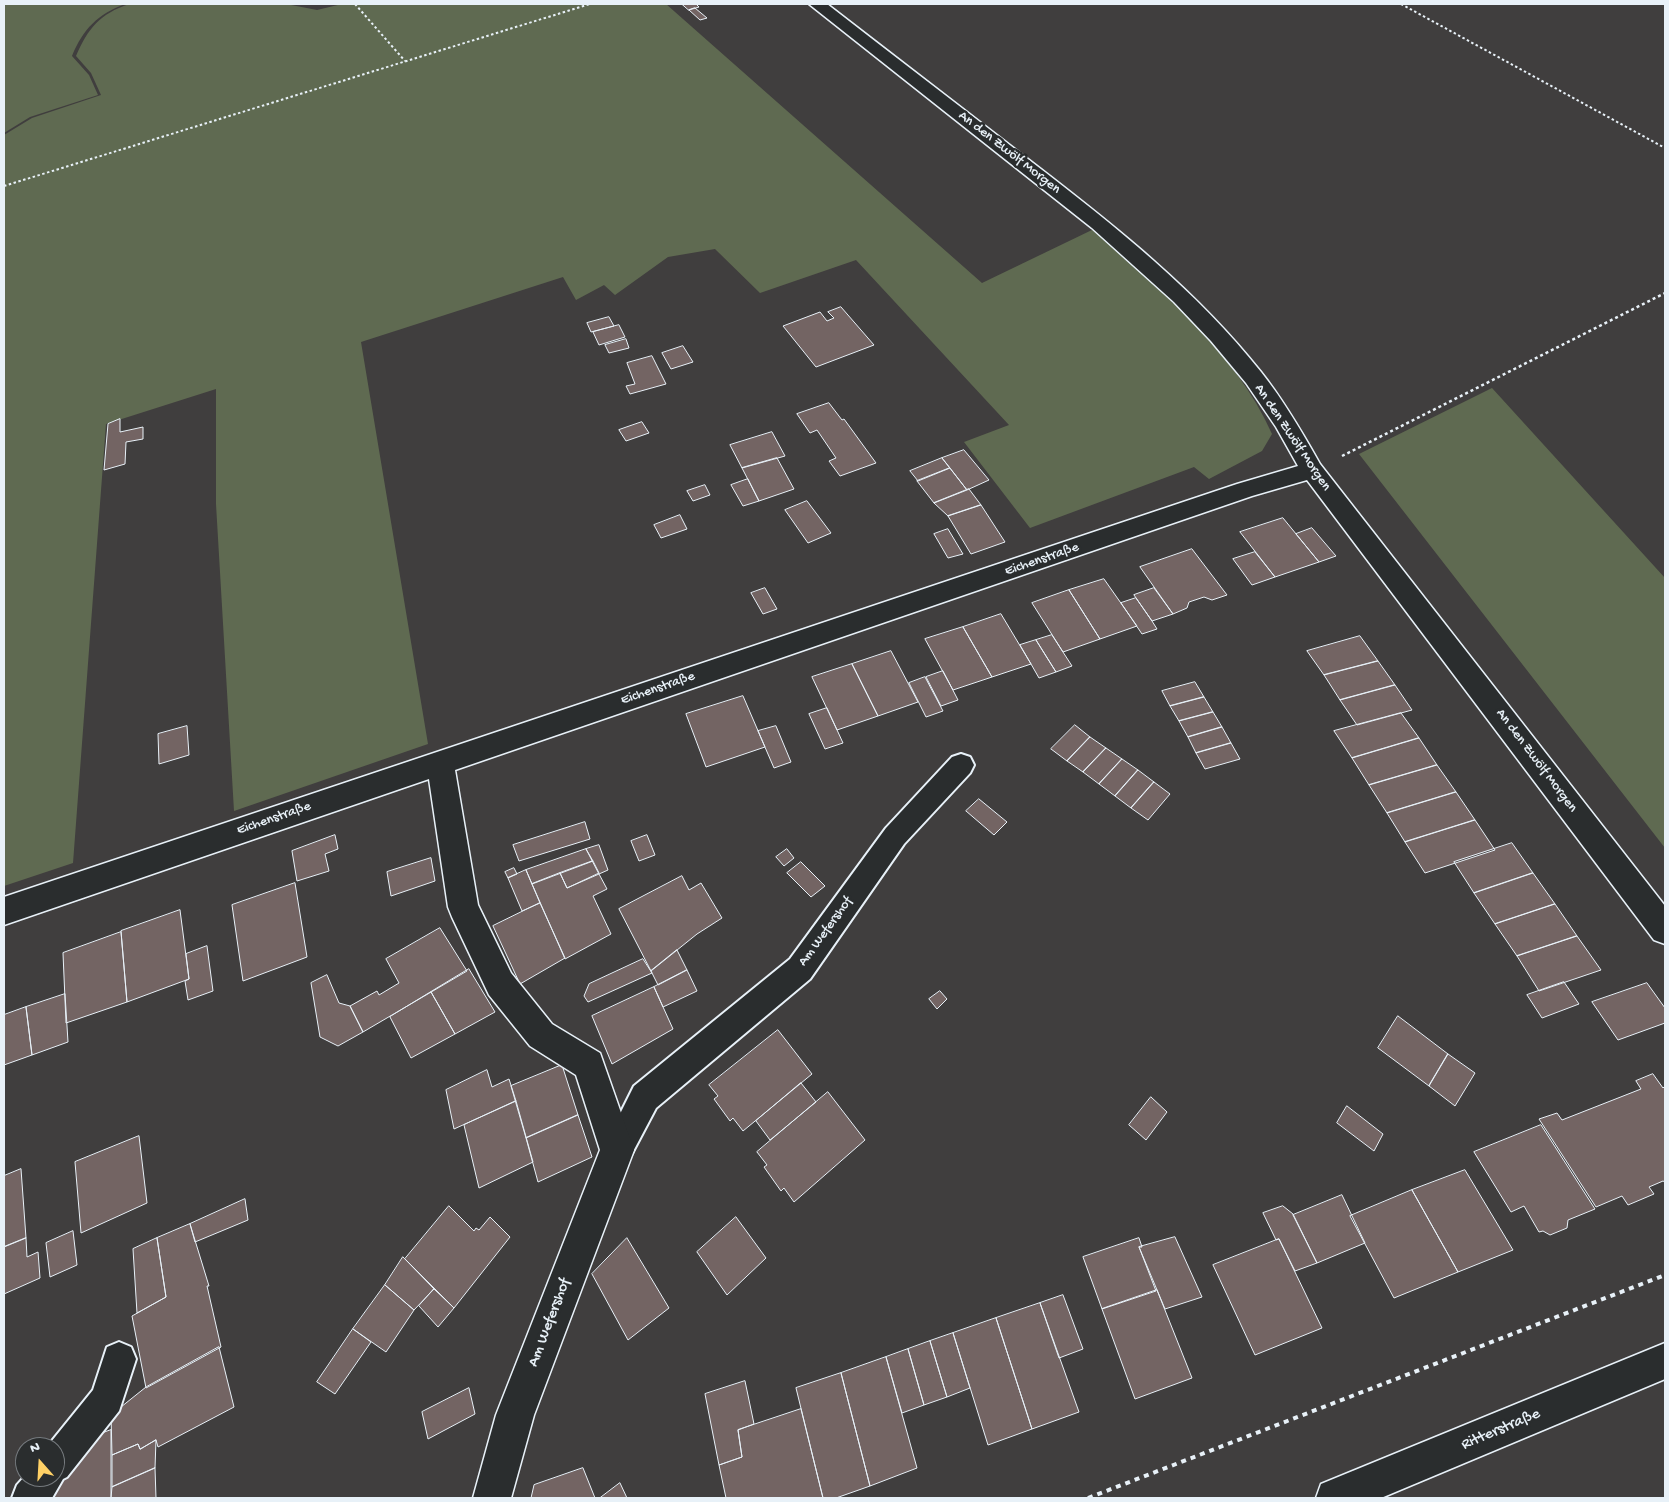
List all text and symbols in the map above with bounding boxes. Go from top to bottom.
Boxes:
street label: An den Zwölf Morgen [954,108,1064,198]
street label: An den Zwölf Morgen [1250,381,1334,495]
street label: Eichenstraße [1003,539,1081,581]
street label: Eichenstraße [619,668,697,710]
street label: An den Zwölf Morgen [1492,706,1580,816]
street label: Eichenstraße [235,798,313,840]
street label: Am Wefershof [795,894,857,970]
street label: Am Wefershof [524,1276,576,1370]
street label: Ritterstraße [1459,1405,1543,1455]
north arrow [15,1437,65,1487]
text: N [28,1439,42,1458]

